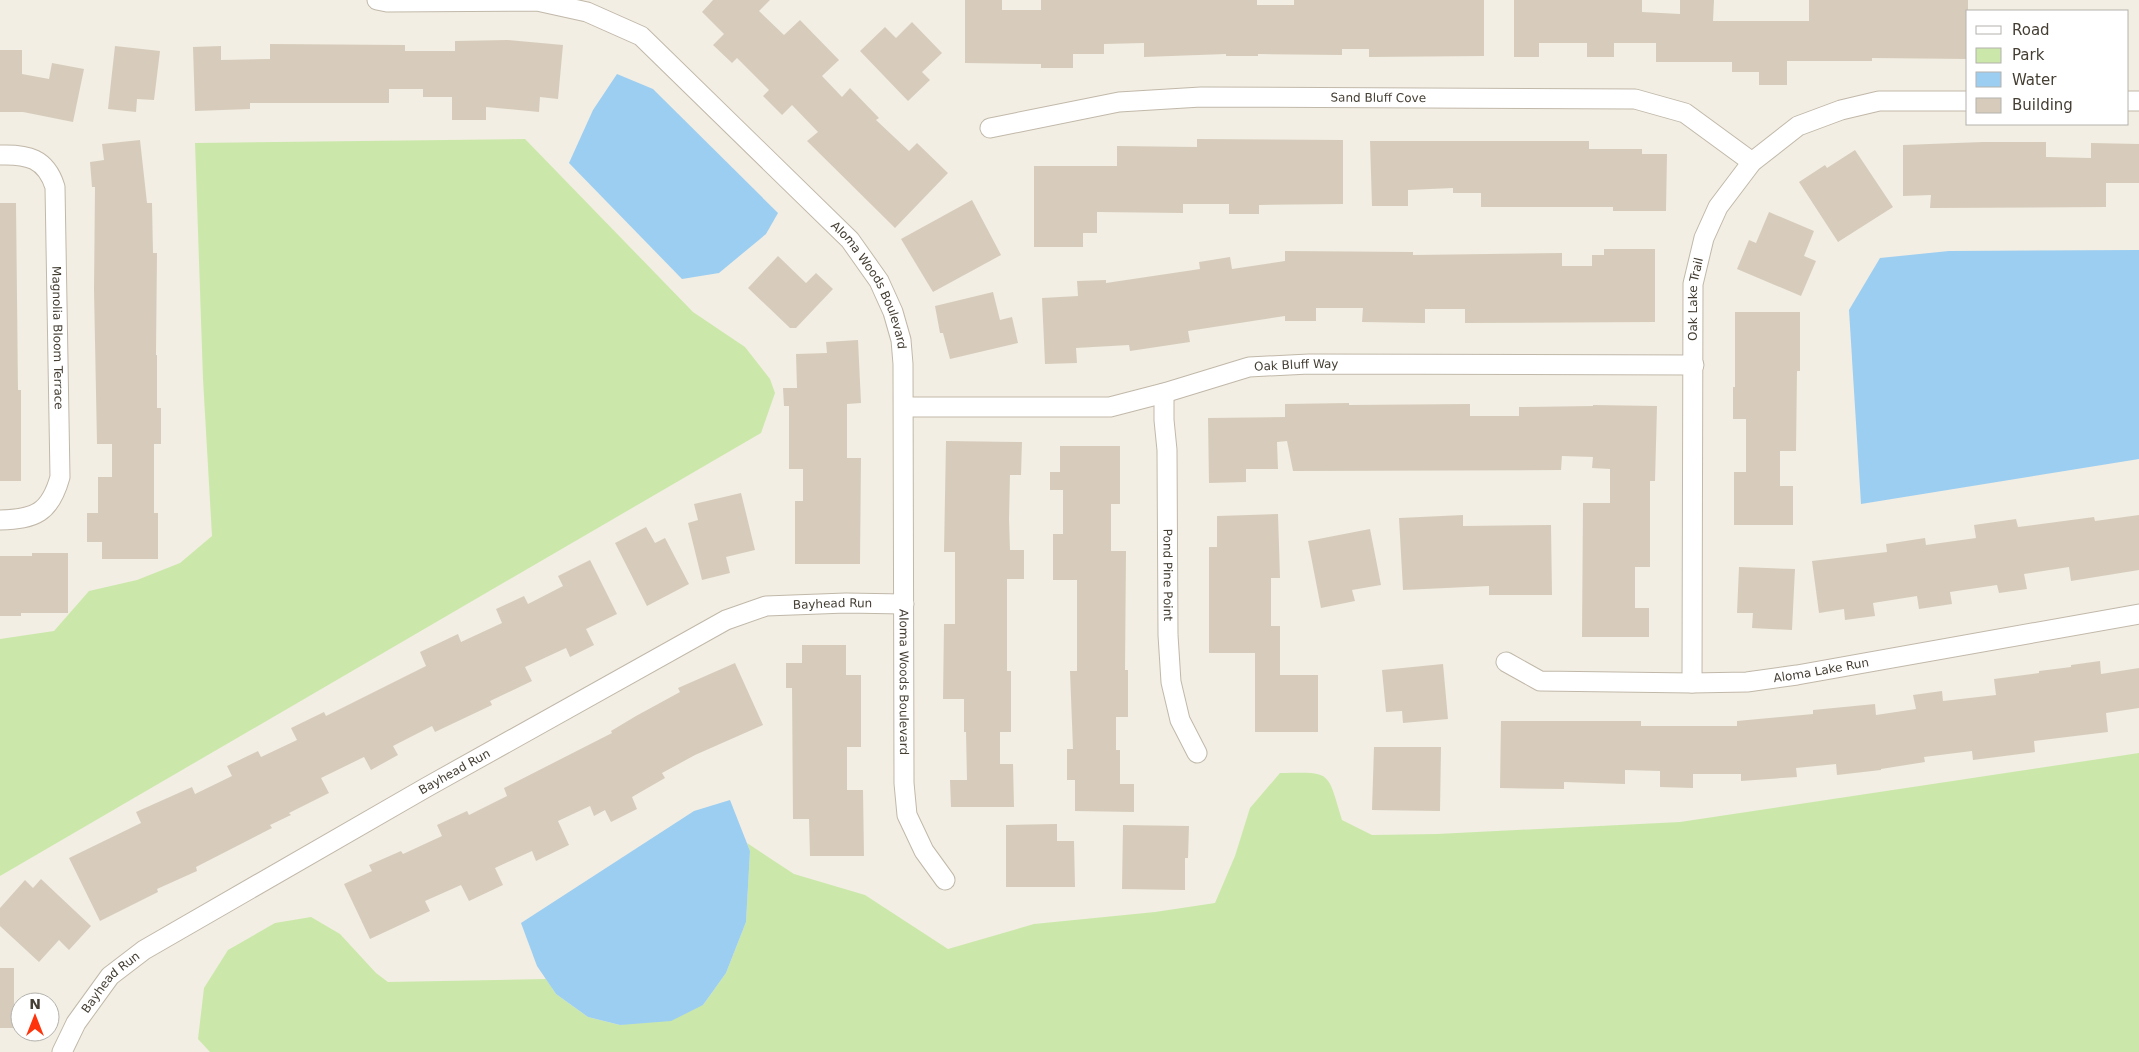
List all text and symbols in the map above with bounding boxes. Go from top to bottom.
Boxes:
legend [1966,10,2129,125]
text: Road [2012,21,2050,39]
text: Park [2012,46,2045,64]
text: Water [2012,71,2057,89]
street label: Sand Bluff Cove [1330,91,1426,105]
text: Building [2012,96,2073,114]
street label: Aloma Woods Boulevard [828,218,909,350]
street label: Oak Lake Trail [1686,256,1706,341]
street label: Magnolia Bloom Terrace [49,266,66,410]
street label: Oak Bluff Way [1254,357,1339,374]
street label: Pond Pine Point [1160,529,1175,621]
street label: Bayhead Run [792,596,872,612]
street label: Aloma Woods Boulevard [897,609,911,755]
street label: Aloma Lake Run [1772,655,1870,685]
street label: Bayhead Run [416,746,493,797]
street label: Bayhead Run [79,949,143,1016]
north arrow [10,992,60,1042]
text: N [29,996,41,1012]

